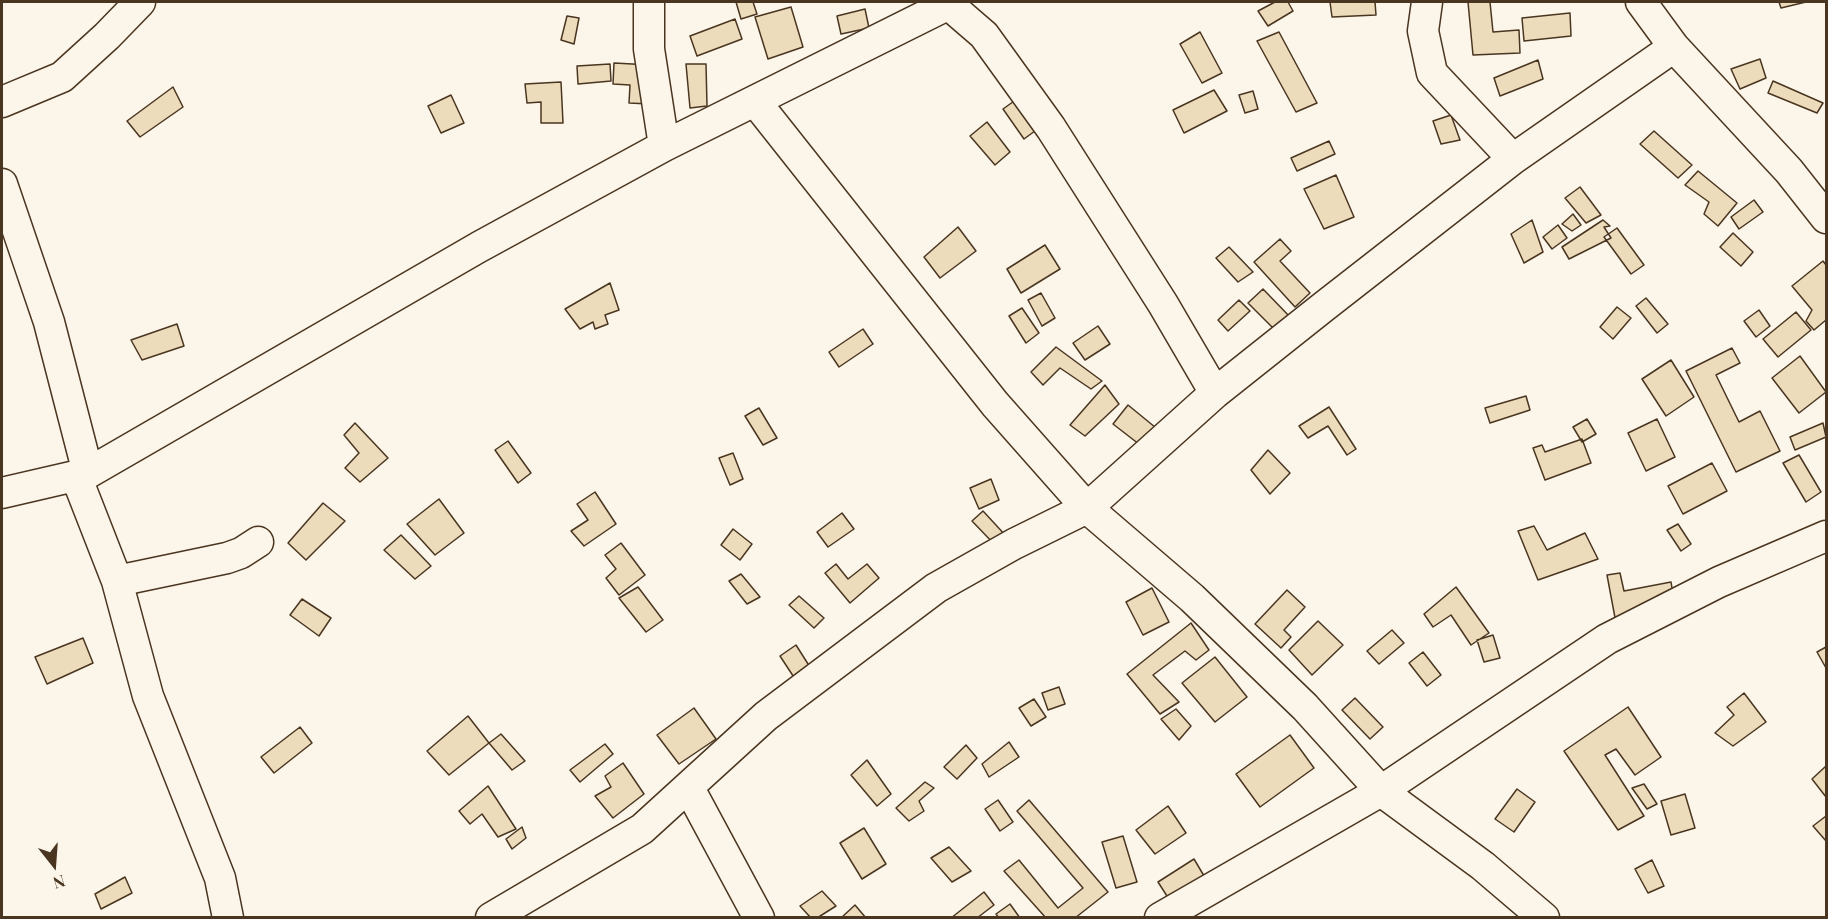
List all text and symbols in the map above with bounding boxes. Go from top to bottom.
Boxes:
north arrow [24,835,84,895]
text: N [51,871,68,894]

